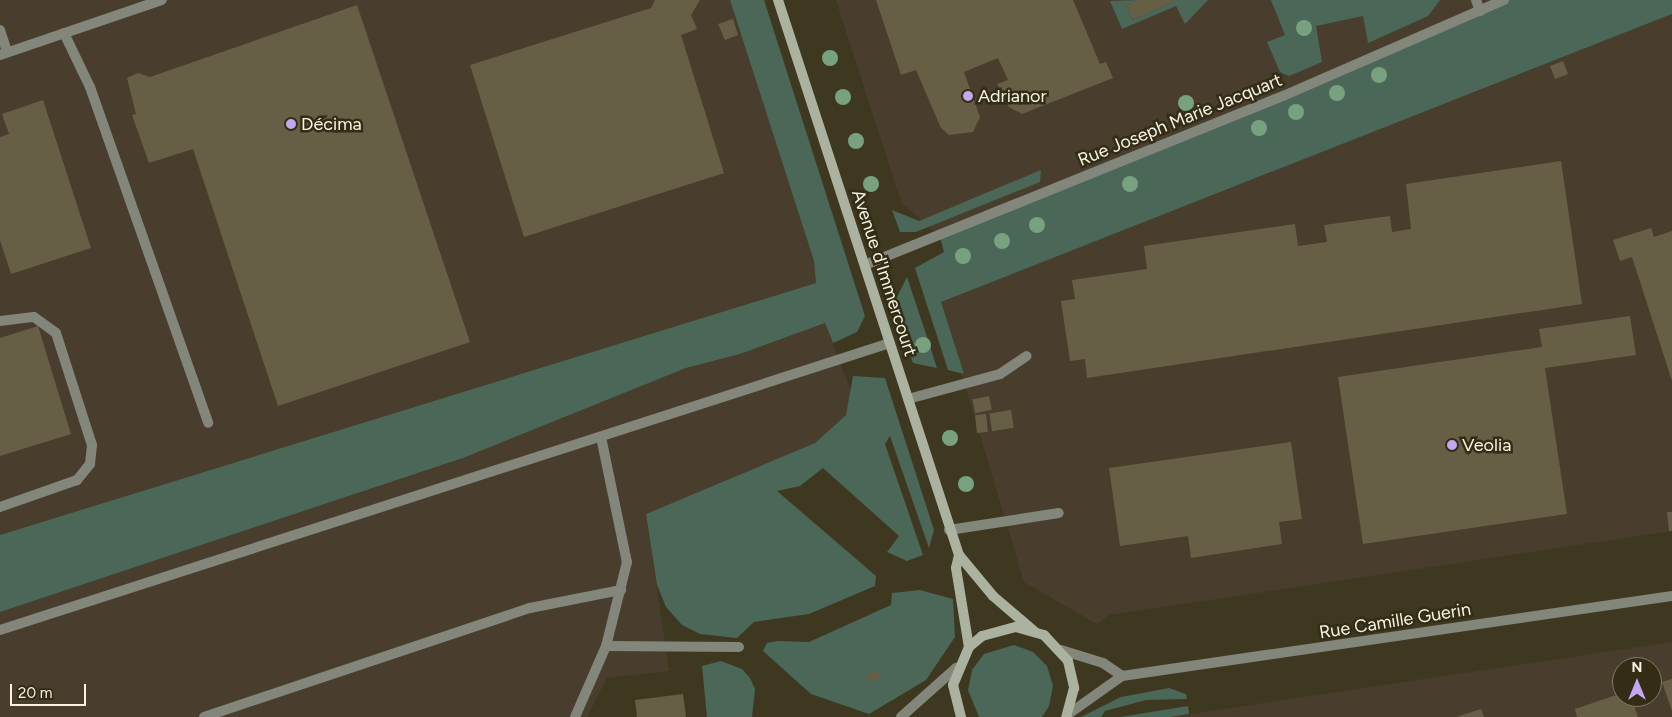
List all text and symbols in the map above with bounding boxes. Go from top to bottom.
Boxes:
street label: Rue Joseph Marie Jacquart [1075,69,1285,171]
place label: Adrianor [978,85,1047,107]
marker: Adrianor [962,90,974,102]
place label: Décima [301,113,362,135]
marker: Décima [285,118,297,130]
street label: Avenue d'Immercourt [847,187,921,359]
place label: Veolia [1462,434,1511,456]
marker: Veolia [1446,439,1458,451]
street label: Rue Camille Guerin [1318,598,1472,644]
north arrow [1612,657,1662,707]
text: N [1632,659,1642,676]
scale bar [12,674,89,706]
text: 20 m [18,684,52,702]

